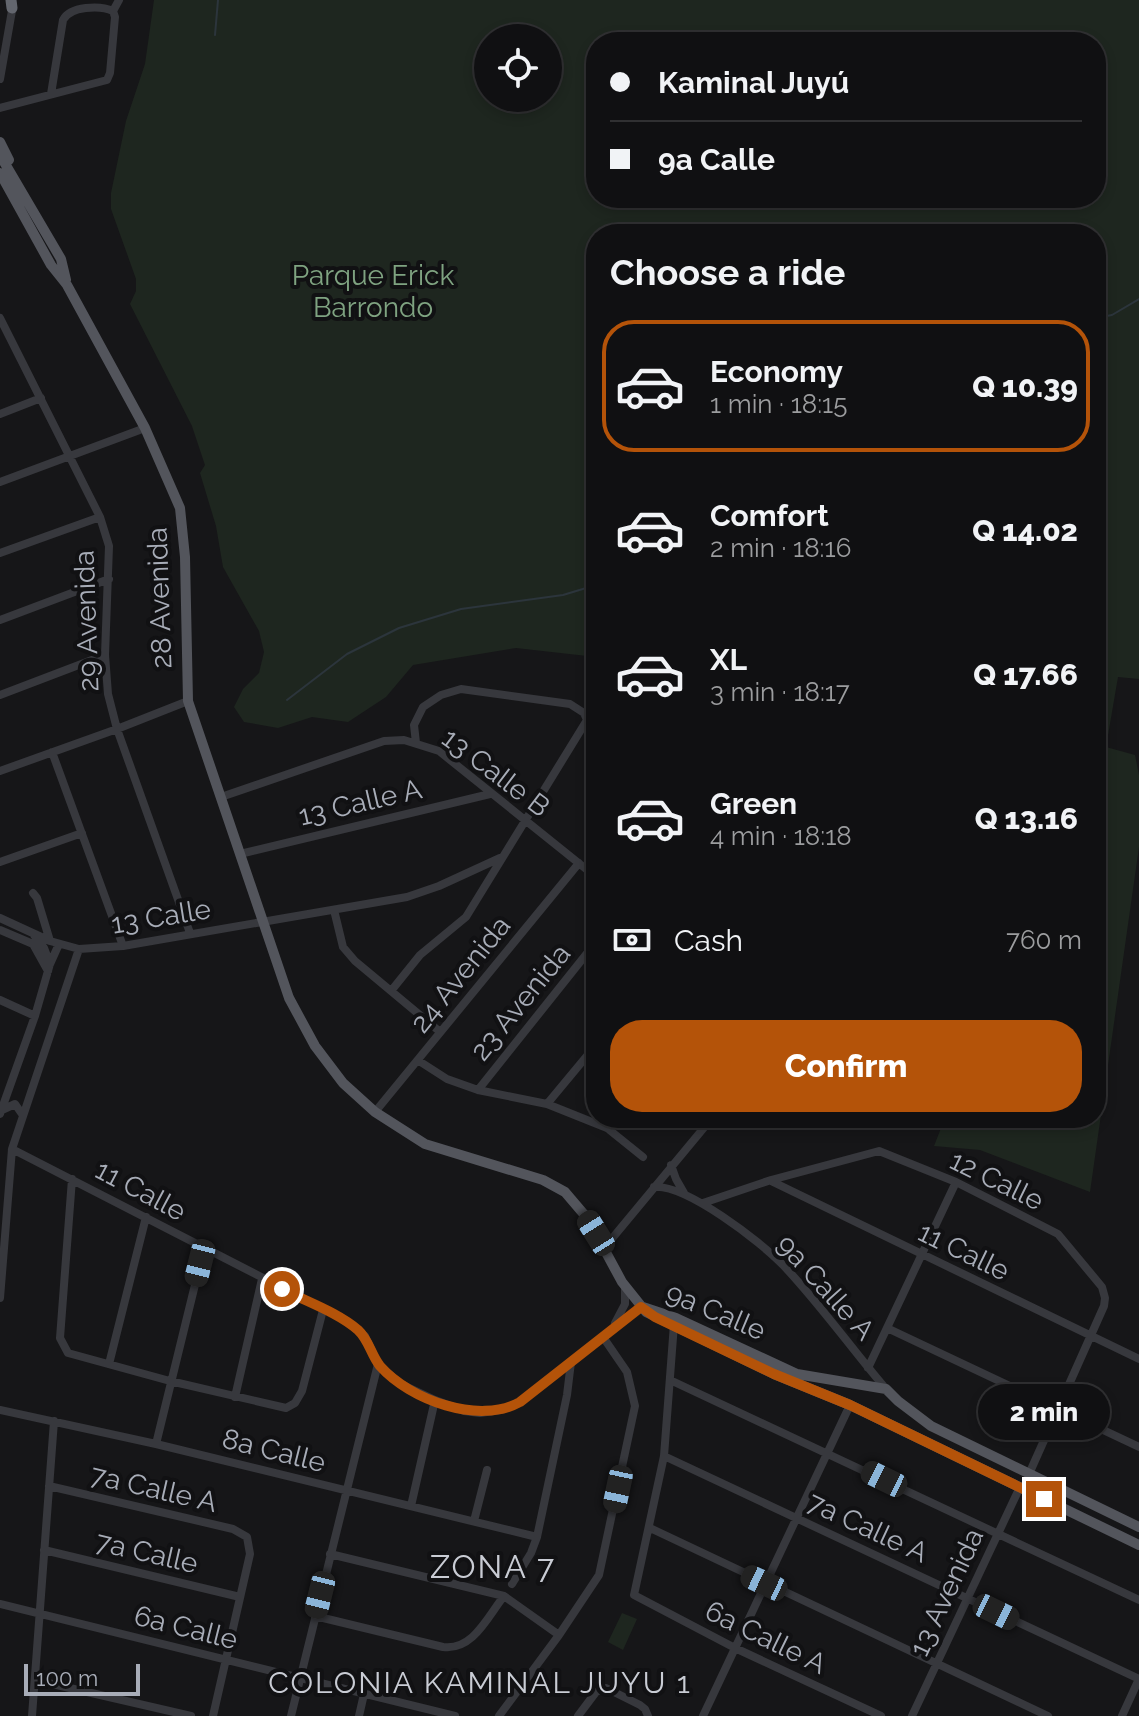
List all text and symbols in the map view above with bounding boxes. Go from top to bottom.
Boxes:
map controls [474,24,562,112]
button: locate [474,24,562,112]
text: Kaminal Juyú [658,65,849,100]
text: 9a Calle [658,142,775,177]
text: Choose a ride [610,251,845,293]
park label: Parque Erick Barrondo [292,259,454,324]
icon: car [614,350,686,422]
text: Economy [710,354,843,389]
text: Q 10.39 [972,369,1078,404]
text: 1 min · 18:15 [710,389,847,419]
icon: car [614,494,686,566]
text: Comfort [710,498,829,533]
text: Q 14.02 [972,513,1078,548]
street label: 28 Avenida [141,527,178,669]
text: 2 min · 18:16 [710,533,851,563]
street label: 29 Avenida [68,550,105,692]
icon: car [614,638,686,710]
text: XL [710,642,747,677]
text: Q 17.66 [973,657,1078,692]
text: 3 min · 18:17 [710,677,850,707]
street label: 13 Calle B [435,721,556,823]
street label: 13 Calle A [295,772,425,833]
icon: car [614,782,686,854]
text: Green [710,786,797,821]
text: Q 13.16 [975,801,1078,836]
text: 4 min · 18:18 [710,821,852,851]
street label: 13 Calle [109,892,213,941]
street label: 24 Avenida [403,909,517,1039]
icon: cash [610,918,654,962]
text: Cash [674,923,743,958]
text: 760 m [1006,925,1082,955]
street label: 23 Avenida [464,938,577,1067]
button: Confirm [610,1020,1082,1112]
street label: 12 Calle [945,1144,1049,1217]
street label: 11 Calle [90,1153,191,1228]
car [573,1206,619,1260]
street label: 11 Calle [913,1215,1015,1288]
street label: 9a Calle A [770,1228,881,1347]
car [183,1237,217,1289]
route start [264,1271,300,1307]
street label: 9a Calle [661,1276,771,1347]
callout: 2 min [978,1383,1110,1439]
text: 2 min [1010,1397,1078,1427]
street label: 8a Calle [219,1422,329,1479]
street label: 7a Calle A [87,1458,220,1519]
car [857,1458,911,1500]
car [601,1463,635,1515]
route end [1026,1481,1062,1517]
street label: 7a Calle A [802,1485,933,1570]
street label: 13 Avenida [903,1523,990,1661]
street label: 7a Calle [93,1525,201,1580]
district label: ZONA 7 [430,1548,556,1585]
car [737,1562,791,1604]
car [303,1569,337,1621]
car [969,1591,1023,1633]
street label: 6a Calle A [700,1594,832,1681]
street label: 6a Calle [131,1599,241,1656]
scale bar [24,1660,140,1696]
text: 100 m [36,1665,98,1691]
district label: COLONIA KAMINAL JUYU 1 [268,1665,692,1700]

